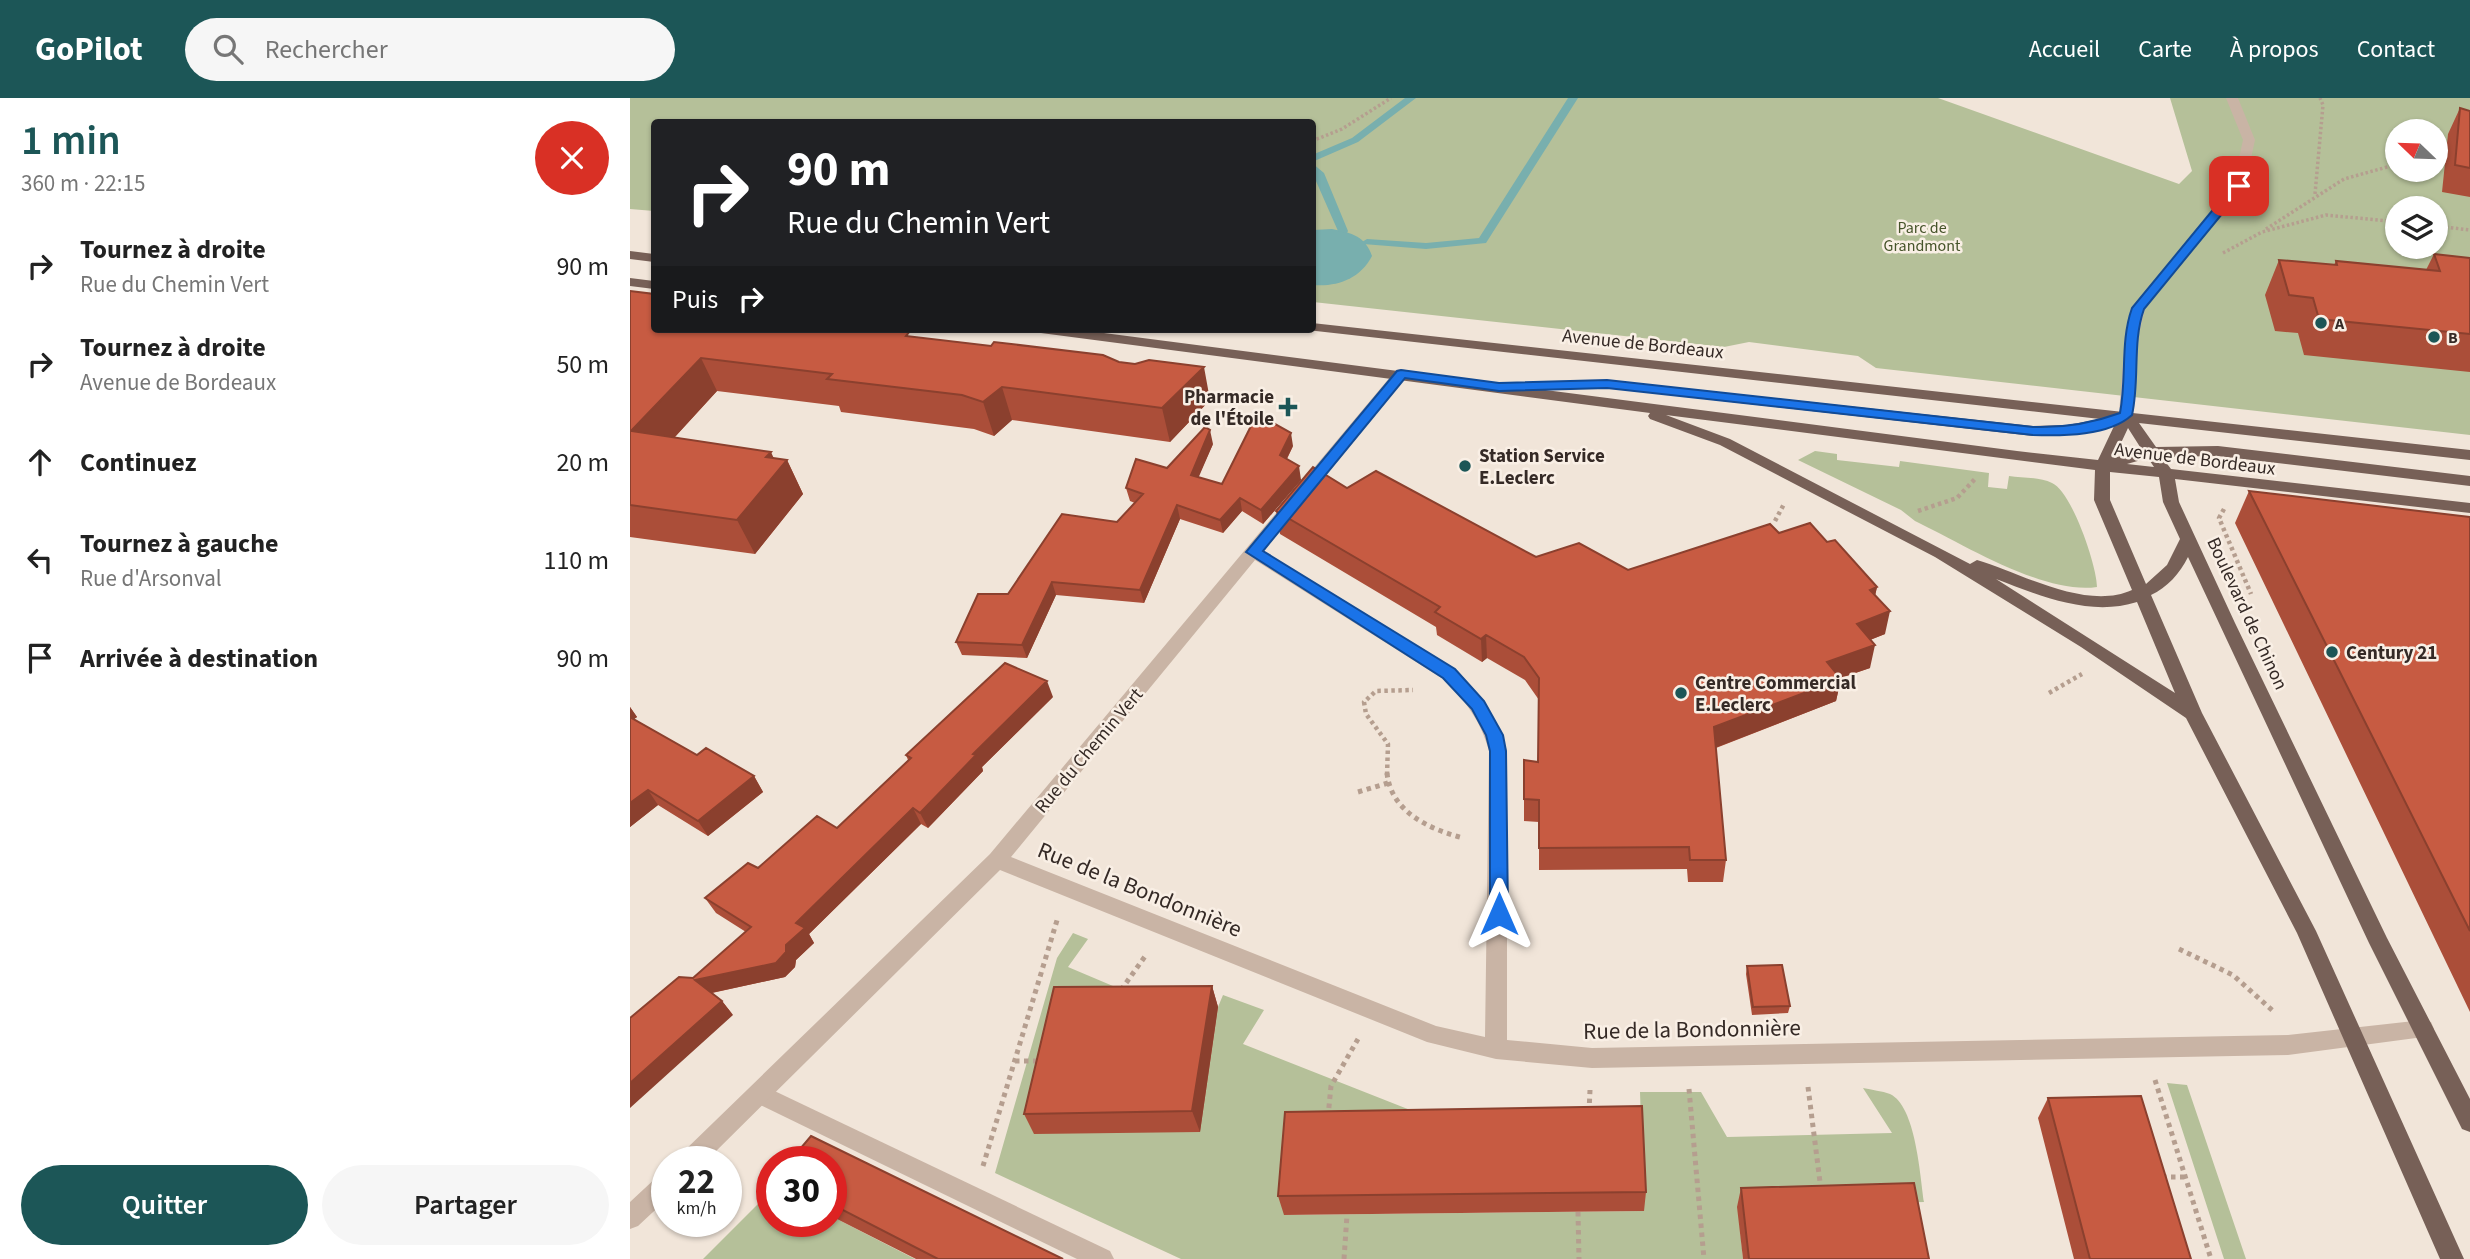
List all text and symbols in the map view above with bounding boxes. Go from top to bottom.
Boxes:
search box [185,18,675,81]
text: GoPilot [35,26,143,73]
icon: search [209,30,247,68]
text: Rechercher [265,31,388,68]
text: Accueil [2029,32,2100,67]
text: Carte [2138,32,2192,67]
text: À propos [2230,32,2319,67]
text: Contact [2357,32,2435,67]
text: 1 min [21,111,121,171]
north arrow [2385,119,2448,182]
map controls [2385,119,2448,259]
button: close [535,121,609,195]
text: 90 m [787,135,891,205]
icon: right [672,147,763,238]
pin [2209,156,2269,216]
text: 360 m · 22:15 [21,167,145,200]
icon: arrive [2220,167,2258,205]
button: layers [2385,196,2448,259]
text: Rue du Chemin Vert [787,200,1050,246]
park label: Parc de Grandmont [1884,217,1961,257]
text: Tournez à droite [80,231,266,268]
icon: right [21,247,59,285]
text: 90 m [556,248,609,285]
text: Rue du Chemin Vert [80,268,269,301]
icon: right [732,280,770,318]
text: Puis [672,281,718,318]
place label: A [2334,313,2345,335]
marker: A [2313,315,2329,331]
street label: Avenue de Bordeaux [1561,323,1725,366]
place label: B [2448,327,2458,349]
text: Tournez à droite [80,329,266,366]
marker: B [2426,329,2442,345]
icon: right [21,345,59,383]
text: 50 m [556,346,609,383]
text: Avenue de Bordeaux [80,366,276,399]
place label: Pharmacie de l'Étoile [1184,384,1274,433]
marker: Pharmacie de l'Étoile [1280,399,1296,415]
street label: Avenue de Bordeaux [2113,436,2277,483]
icon: ahead [21,443,59,481]
place label: Station Service E.Leclerc [1479,443,1605,492]
text: Continuez [80,444,196,481]
text: 20 m [556,444,609,481]
marker: Station Service E.Leclerc [1457,458,1473,474]
text: Tournez à gauche [80,525,279,562]
street label: Boulevard de Chinon [2199,533,2294,694]
icon: left [21,541,59,579]
text: 110 m [543,542,609,579]
text: Rue d'Arsonval [80,562,222,595]
icon: arrive [21,639,59,677]
text: Arrivée à destination [80,640,318,677]
text: 90 m [556,640,609,677]
place label: Century 21 [2346,640,2437,667]
marker: Century 21 [2324,644,2340,660]
place label: Centre Commercial E.Leclerc [1695,670,1857,719]
street label: Rue du Chemin Vert [1029,682,1150,819]
marker: Centre Commercial E.Leclerc [1673,685,1689,701]
street label: Rue de la Bondonnière [1033,833,1247,946]
position arrow [1462,877,1536,951]
street label: Rue de la Bondonnière [1583,1011,1801,1048]
speed limit sign: 30 [756,1146,847,1237]
text: 22 [678,1157,715,1207]
button: Quitter [21,1165,308,1245]
button: Partager [322,1165,609,1245]
text: km/h [677,1196,716,1221]

